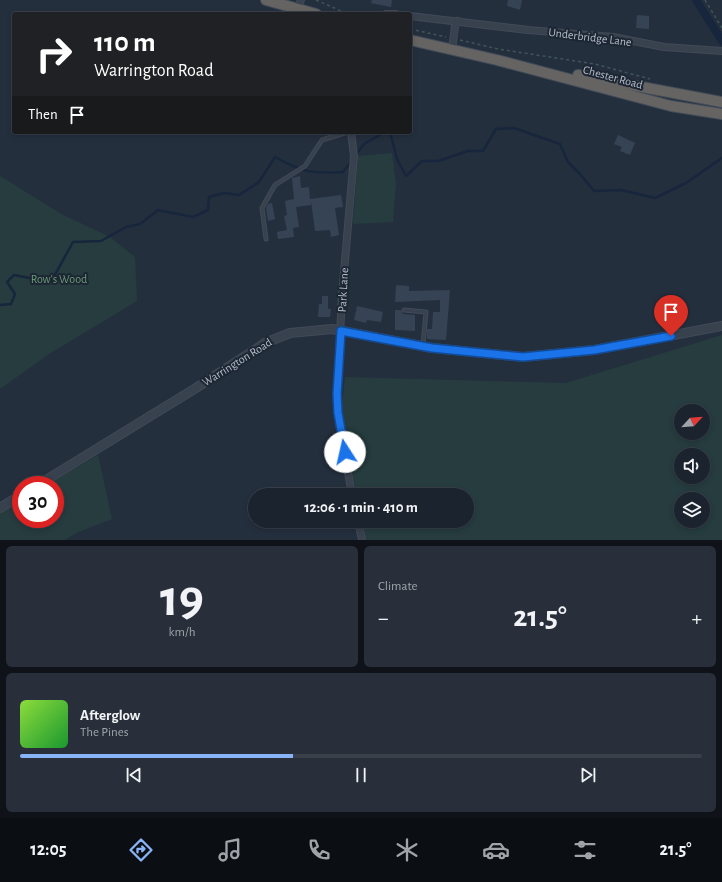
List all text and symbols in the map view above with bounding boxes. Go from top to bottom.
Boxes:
street label: Underbridge Lane [548,26,632,48]
icon: right [28,28,80,80]
text: 110 m [94,29,156,57]
text: Warrington Road [94,62,213,80]
street label: Chester Road [582,63,644,91]
icon: arrive [66,104,88,126]
text: Then [28,107,58,122]
street label: Park Lane [336,267,350,313]
park label: Row's Wood [31,273,87,285]
pin [654,295,688,336]
icon: arrive [660,301,682,323]
street label: Warrington Road [200,336,274,388]
north arrow [674,404,710,440]
map controls [674,404,710,528]
position arrow [324,431,366,473]
button: sound [674,448,710,484]
speed limit sign: 30 [12,476,64,528]
button: layers [674,492,710,528]
text: 12:06 · 1 min · 410 m [304,500,418,515]
text: 19 [160,573,204,625]
text: Climate [378,580,417,593]
text: 21.5° [513,602,567,632]
text: − [378,607,389,629]
text: + [691,607,702,629]
text: km/h [169,626,195,639]
text: Afterglow [80,708,140,723]
text: The Pines [80,726,129,739]
icon: previous [123,764,145,786]
icon: pause [350,764,372,786]
icon: next [577,764,599,786]
icon: directions [127,836,155,864]
icon: music [216,836,244,864]
icon: phone [305,836,333,864]
icon: climate [393,836,421,864]
icon: car [482,836,510,864]
icon: filters [571,836,599,864]
text: 12:05 [30,841,67,859]
text: 21.5° [660,841,692,859]

